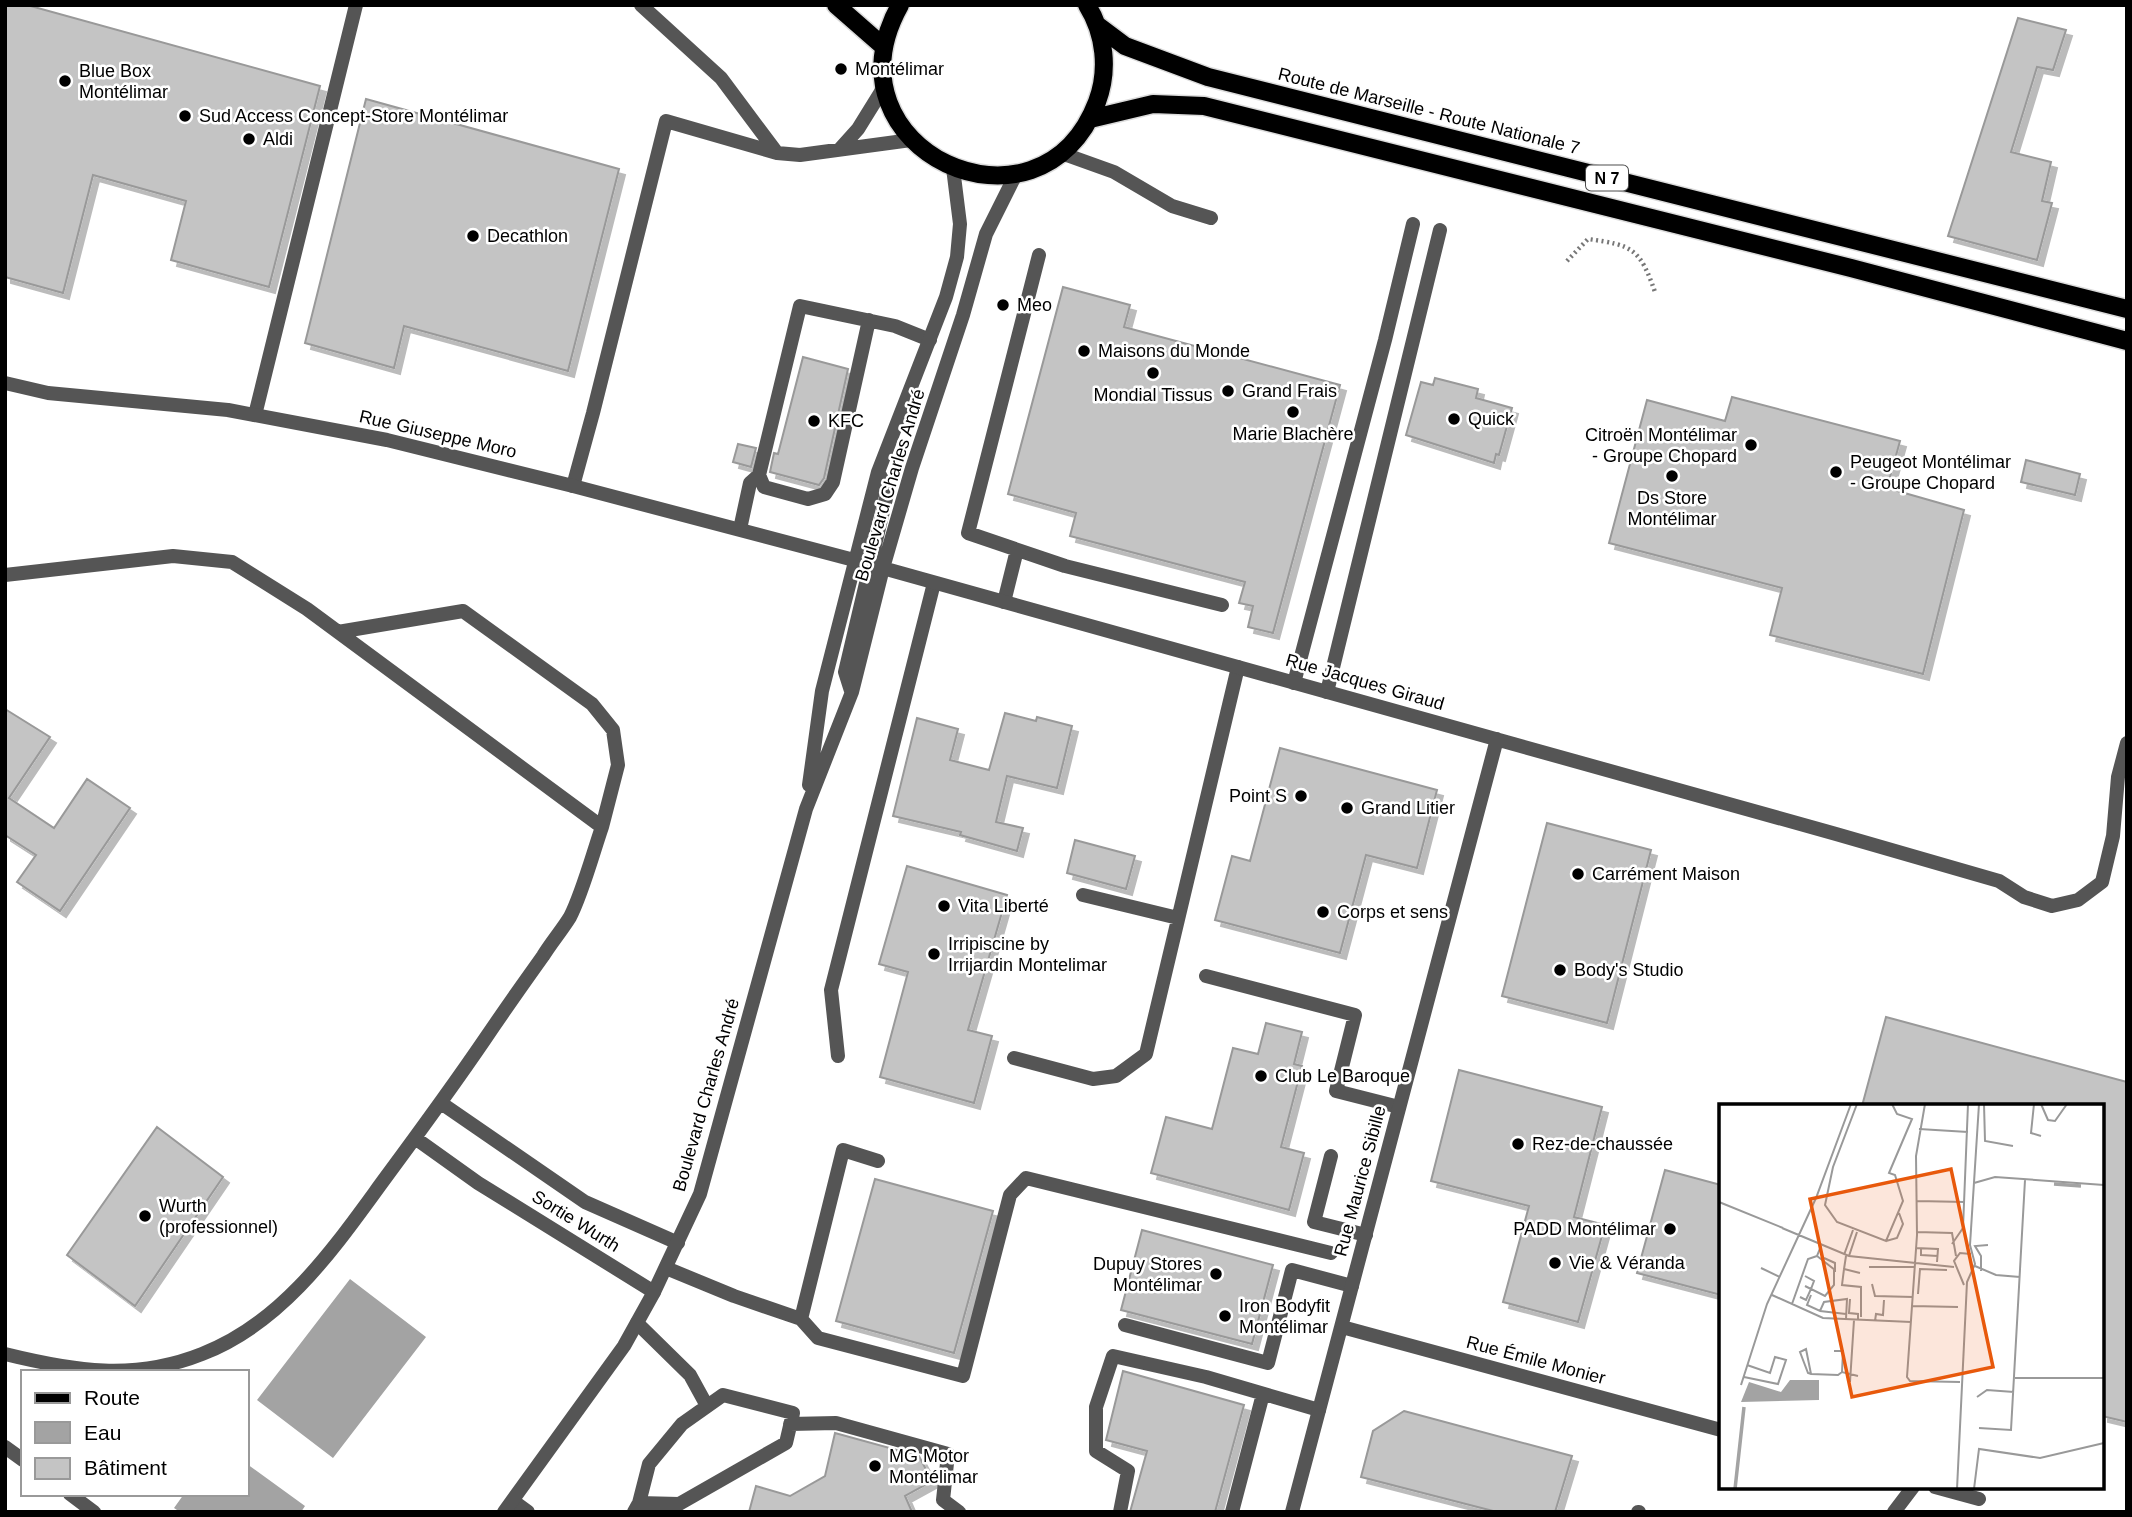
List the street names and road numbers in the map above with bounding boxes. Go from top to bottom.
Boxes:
street label: Route de Marseille - Route Nationale 7 [1276,64,1582,158]
road number: N 7 [1586,166,1628,190]
street label: Boulevard Charles André [851,386,929,584]
street label: Rue Giuseppe Moro [357,406,519,462]
street label: Rue Jacques Giraud [1283,650,1447,714]
street label: Boulevard Charles André [669,996,743,1194]
street label: Rue Maurice Sibille [1330,1104,1390,1258]
street label: Sortie Wurth [528,1186,624,1256]
street label: Rue Émile Monier [1464,1332,1608,1388]

